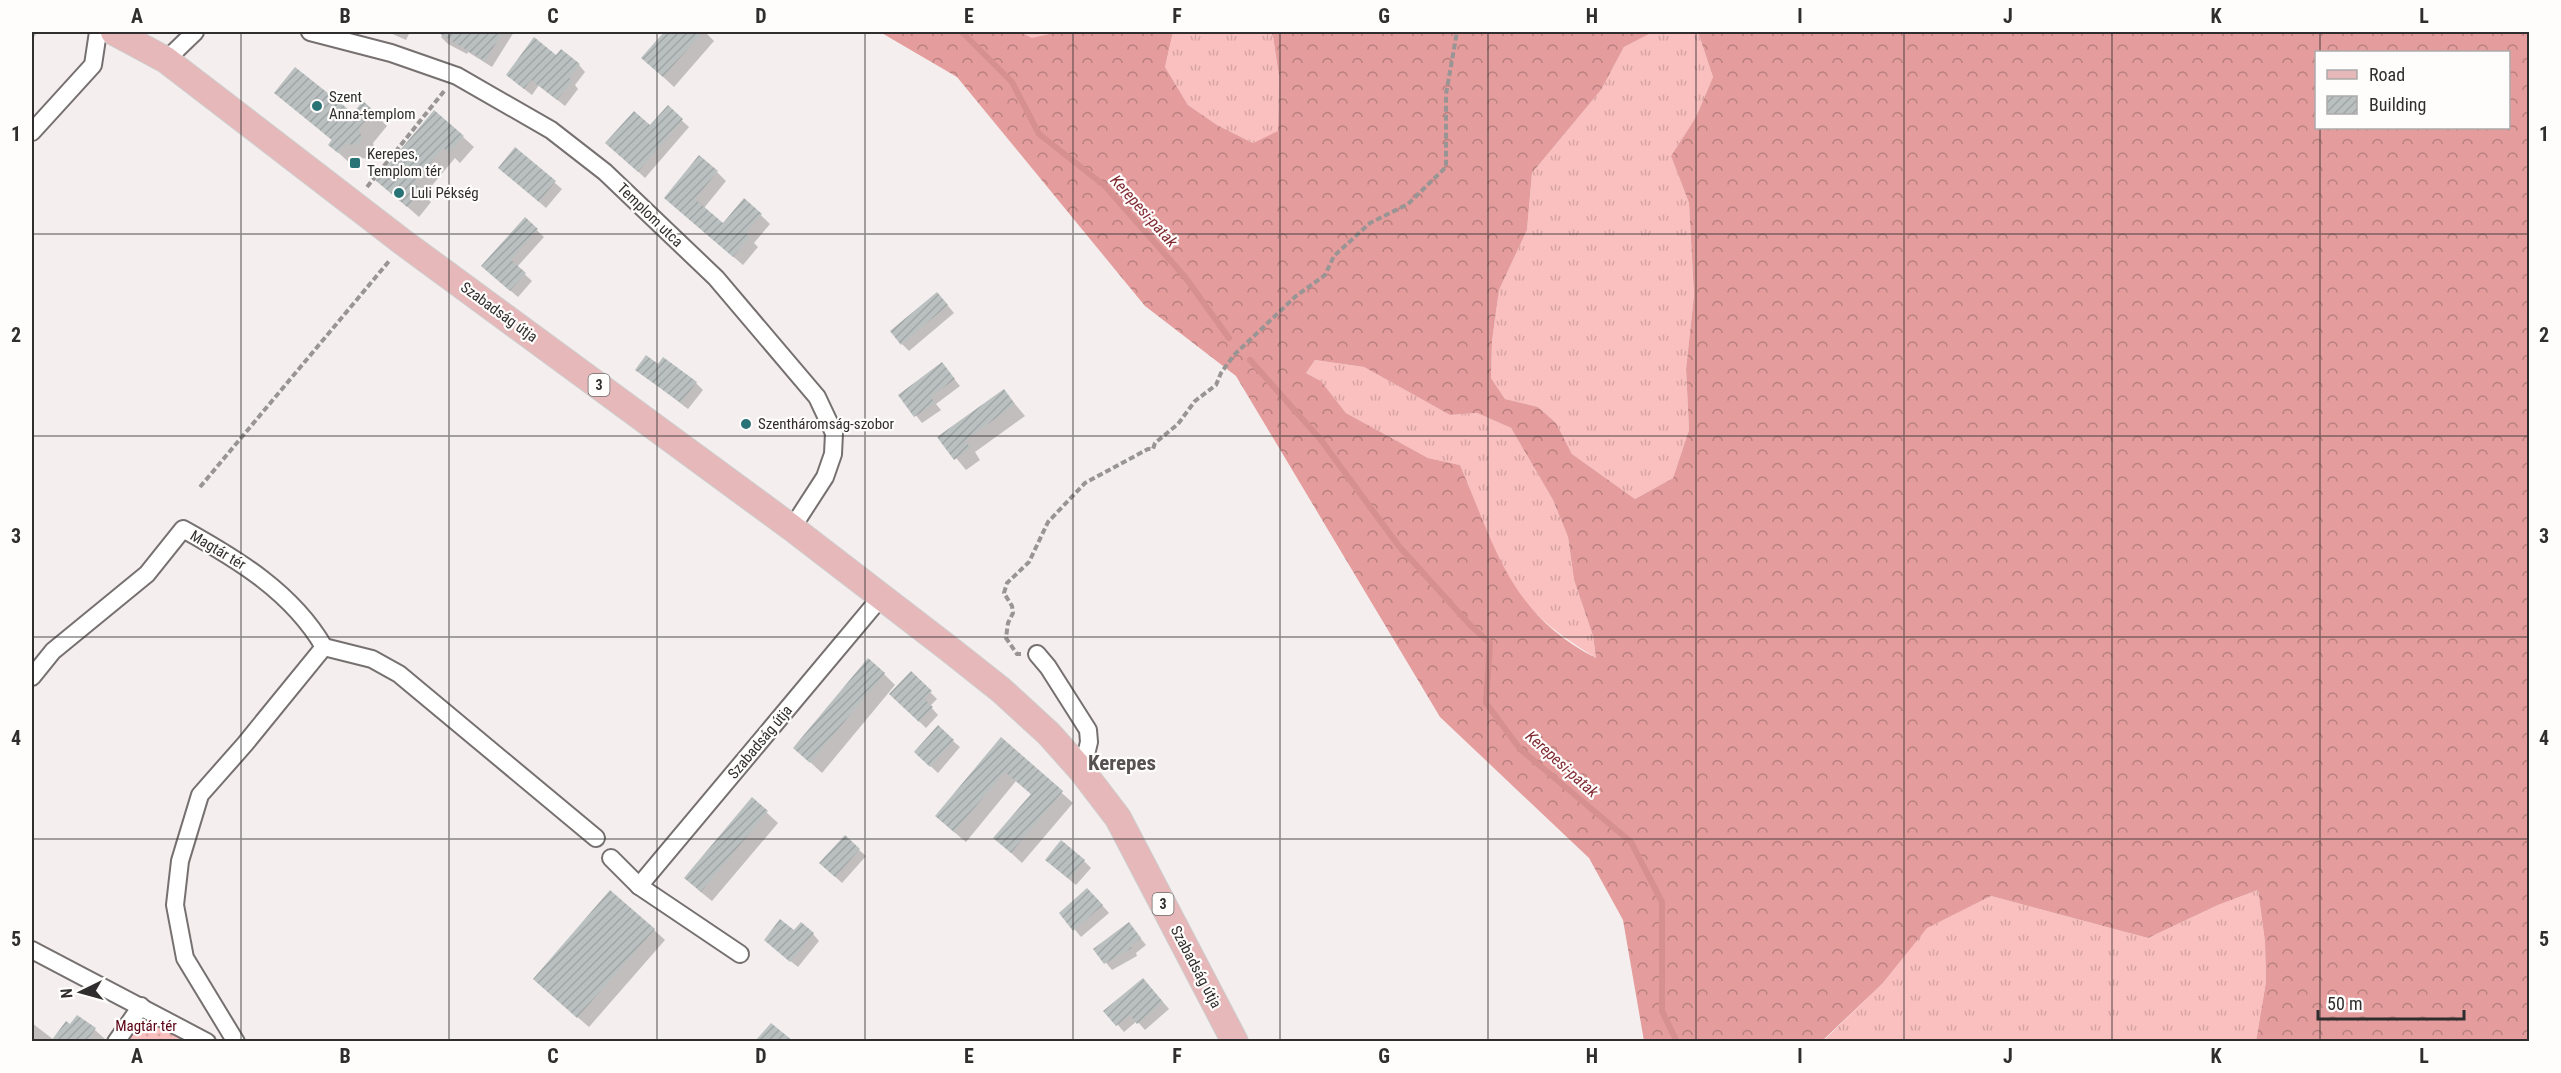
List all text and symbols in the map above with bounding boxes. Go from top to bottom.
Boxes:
text: A [131,4,143,28]
text: B [339,4,351,28]
text: C [547,4,559,28]
text: D [755,4,767,28]
text: E [964,4,974,28]
text: F [1172,4,1182,28]
text: G [1378,4,1390,28]
text: H [1586,4,1598,28]
text: I [1797,4,1803,28]
text: J [2003,4,2013,28]
text: K [2210,4,2222,28]
text: L [2419,4,2429,28]
legend [2315,51,2510,129]
text: Road [2369,64,2405,85]
place label: Szent Anna-templom [329,88,416,123]
text: Building [2369,94,2426,115]
marker: Szent Anna-templom [310,99,324,113]
text: 1 [11,122,21,146]
text: 1 [2539,122,2549,146]
place label: Kerepes, Templom tér [367,145,442,180]
marker: Kerepes, Templom tér [348,156,362,170]
water label: Kerepesi-patak [1107,171,1182,252]
street label: Templom utca [613,179,687,251]
place label: Luli Pékség [411,184,479,202]
marker: Luli Pékség [392,186,406,200]
street label: Szabadság útja [457,278,541,346]
text: 2 [11,323,21,347]
text: 2 [2539,323,2549,347]
road number: 3 [588,374,610,396]
place label: Szentháromság-szobor [758,415,895,433]
marker: Szentháromság-szobor [739,417,753,431]
text: 3 [11,524,21,548]
text: 3 [2539,524,2549,548]
street label: Magtár tér [187,526,249,574]
street label: Szabadság útja [724,701,796,783]
text: 4 [11,726,21,750]
text: 4 [2539,726,2549,750]
water label: Kerepesi-patak [1522,727,1603,802]
district label: Kerepes [1088,751,1156,775]
road number: 3 [1152,893,1174,915]
street label: Szabadság útja [1167,923,1225,1011]
text: 5 [11,927,21,951]
text: 5 [2539,927,2549,951]
north arrow [51,962,111,1022]
scale bar [2318,983,2464,1021]
text: N [57,988,76,999]
text: 50 m [2327,993,2362,1014]
park label: Magtár tér [115,1017,177,1035]
text: A [131,1044,143,1068]
text: B [339,1044,351,1068]
text: C [547,1044,559,1068]
text: D [755,1044,767,1068]
text: E [964,1044,974,1068]
text: F [1172,1044,1182,1068]
text: G [1378,1044,1390,1068]
text: H [1586,1044,1598,1068]
text: I [1797,1044,1803,1068]
text: J [2003,1044,2013,1068]
text: K [2210,1044,2222,1068]
text: L [2419,1044,2429,1068]

